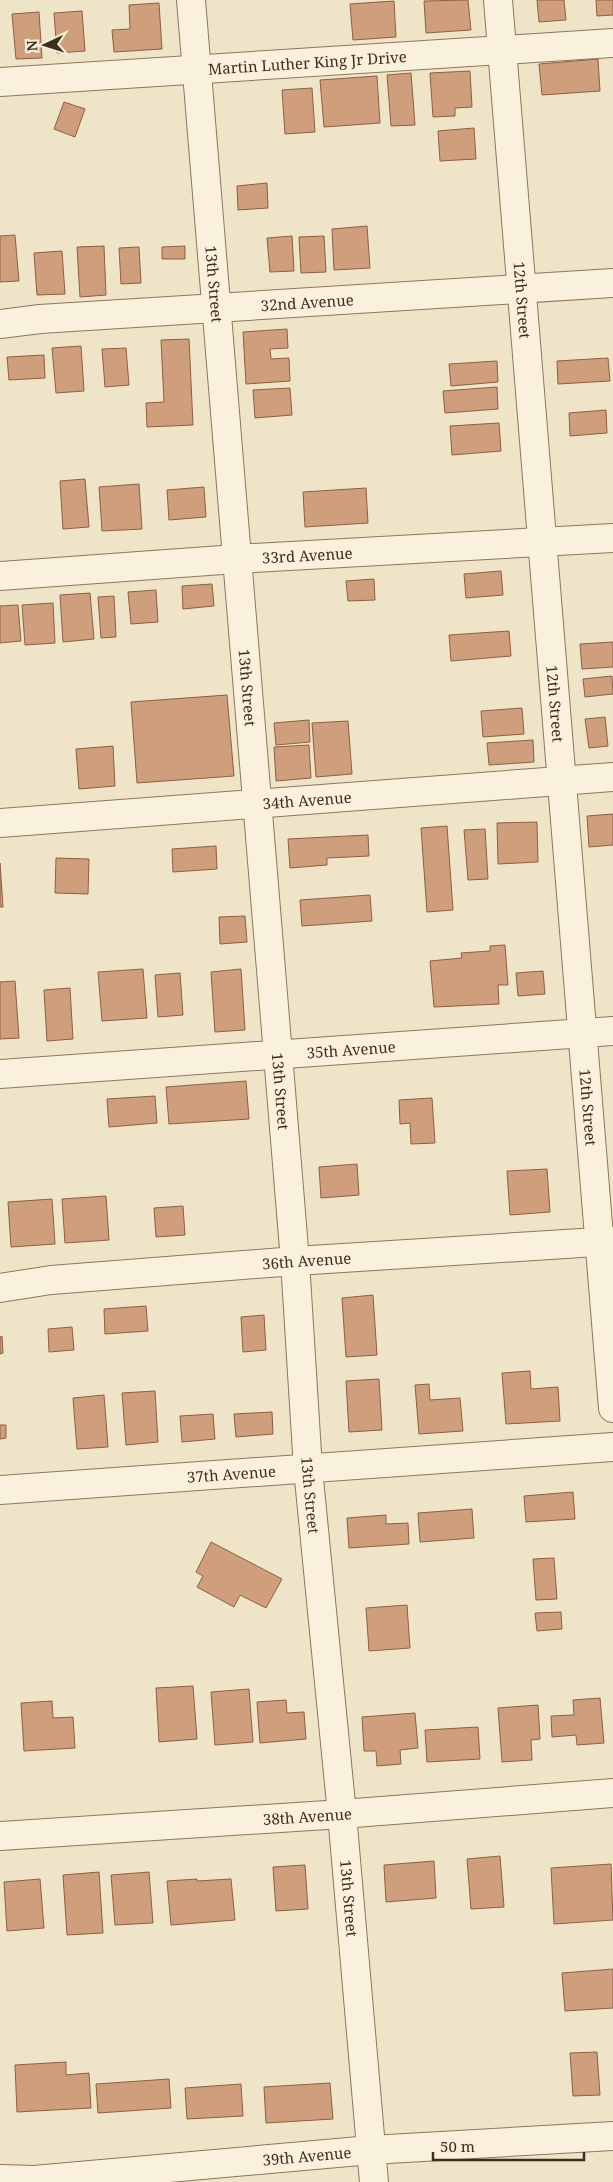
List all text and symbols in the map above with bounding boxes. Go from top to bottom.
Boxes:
north arrow [20,20,70,70]
text: N [22,40,41,52]
street label: Martin Luther King Jr Drive [208,46,407,79]
street label: 13th Street [201,245,228,323]
street label: 12th Street [509,261,536,339]
street label: 32nd Avenue [260,289,354,315]
street label: 33rd Avenue [261,543,353,568]
street label: 13th Street [235,648,261,727]
street label: 12th Street [542,664,569,743]
street label: 34th Avenue [262,787,352,813]
street label: 35th Avenue [306,1036,396,1062]
street label: 13th Street [268,1052,294,1131]
street label: 12th Street [575,1068,602,1147]
street label: 36th Avenue [261,1247,352,1274]
street label: 13th Street [297,1456,324,1535]
street label: 37th Avenue [186,1461,277,1487]
street label: 38th Avenue [262,1803,353,1829]
street label: 13th Street [336,1859,363,1938]
scale bar [433,2130,584,2162]
text: 50 m [440,2136,475,2156]
street label: 39th Avenue [262,2142,352,2170]

